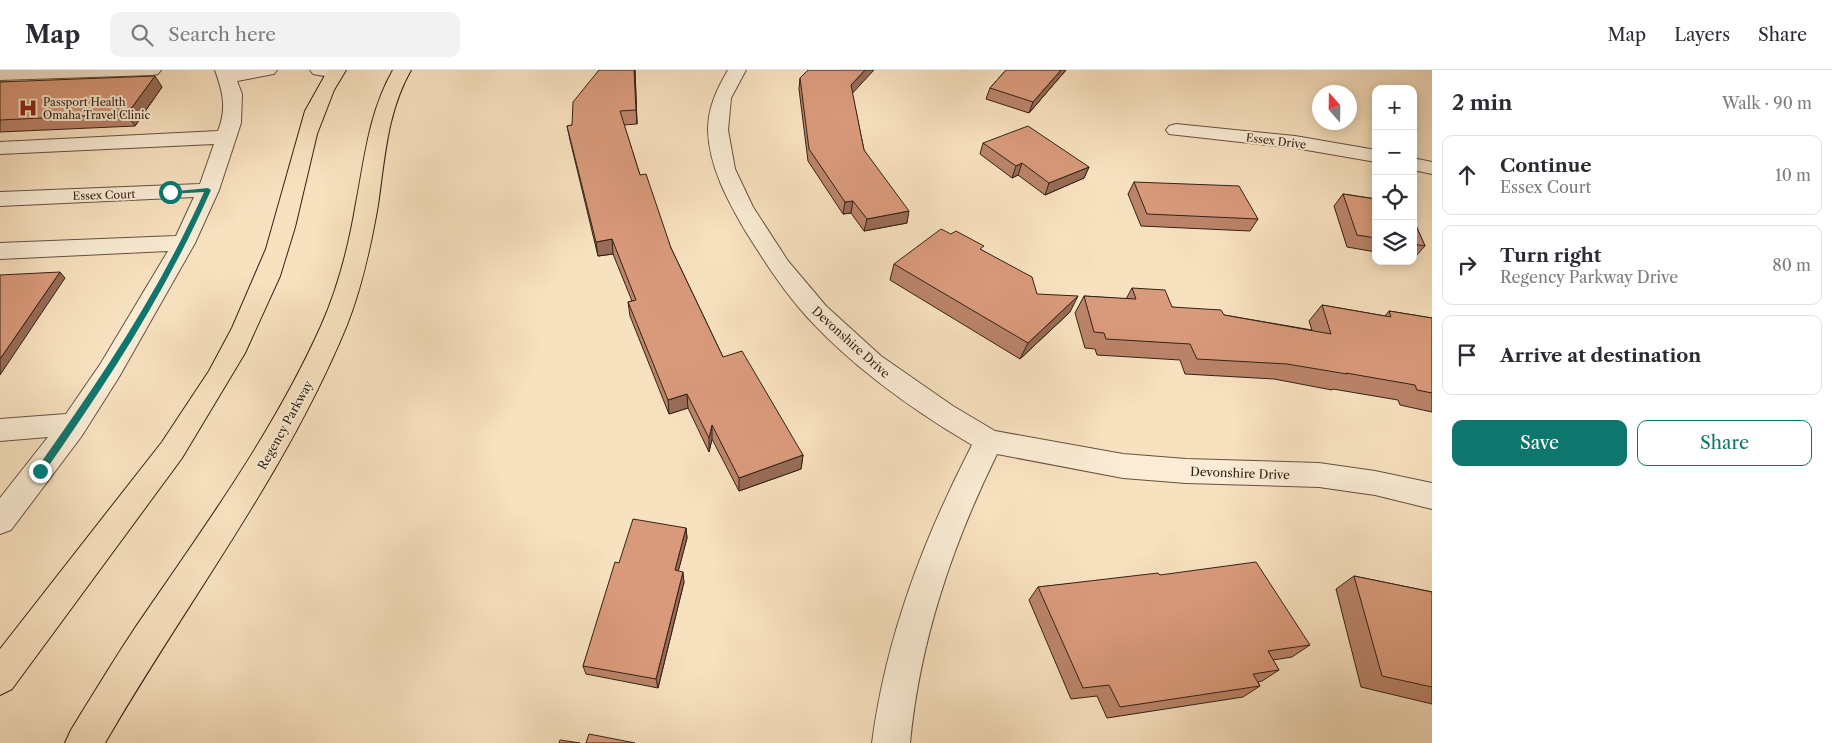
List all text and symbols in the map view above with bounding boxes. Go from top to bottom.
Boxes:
search box [110,12,460,57]
text: Map [25,20,80,49]
icon: search [128,21,156,49]
text: Search here [168,23,276,46]
text: Map [1608,24,1646,46]
text: Layers [1674,24,1730,46]
text: Share [1758,24,1807,46]
north arrow [1312,85,1357,130]
map controls [1372,85,1417,265]
button: + [1372,85,1417,130]
text: 2 min [1452,90,1512,115]
text: Walk · 90 m [1722,93,1812,113]
place label: Passport Health Omaha Travel Clinic [43,95,150,122]
hospital icon: Passport Health Omaha Travel Clinic [17,97,39,119]
street label: Essex Drive [1245,130,1307,152]
button: − [1372,130,1417,175]
text: Continue [1500,154,1592,177]
icon: ahead [1453,161,1481,189]
text: 10 m [1775,165,1811,185]
button: locate [1372,175,1417,220]
text: Essex Court [1500,177,1591,197]
route start [159,181,182,204]
street label: Essex Court [72,187,136,203]
button: layers [1372,220,1417,265]
text: Turn right [1500,244,1601,267]
icon: right [1453,251,1481,279]
text: 80 m [1772,255,1811,275]
text: Regency Parkway Drive [1500,267,1678,287]
street label: Devonshire Drive [809,303,893,381]
icon: arrive [1453,341,1481,369]
text: Arrive at destination [1500,344,1701,367]
street label: Regency Parkway [254,378,316,472]
button: Save [1452,420,1627,466]
button: Share [1637,420,1812,466]
route end [29,460,52,483]
street label: Devonshire Drive [1190,464,1290,482]

